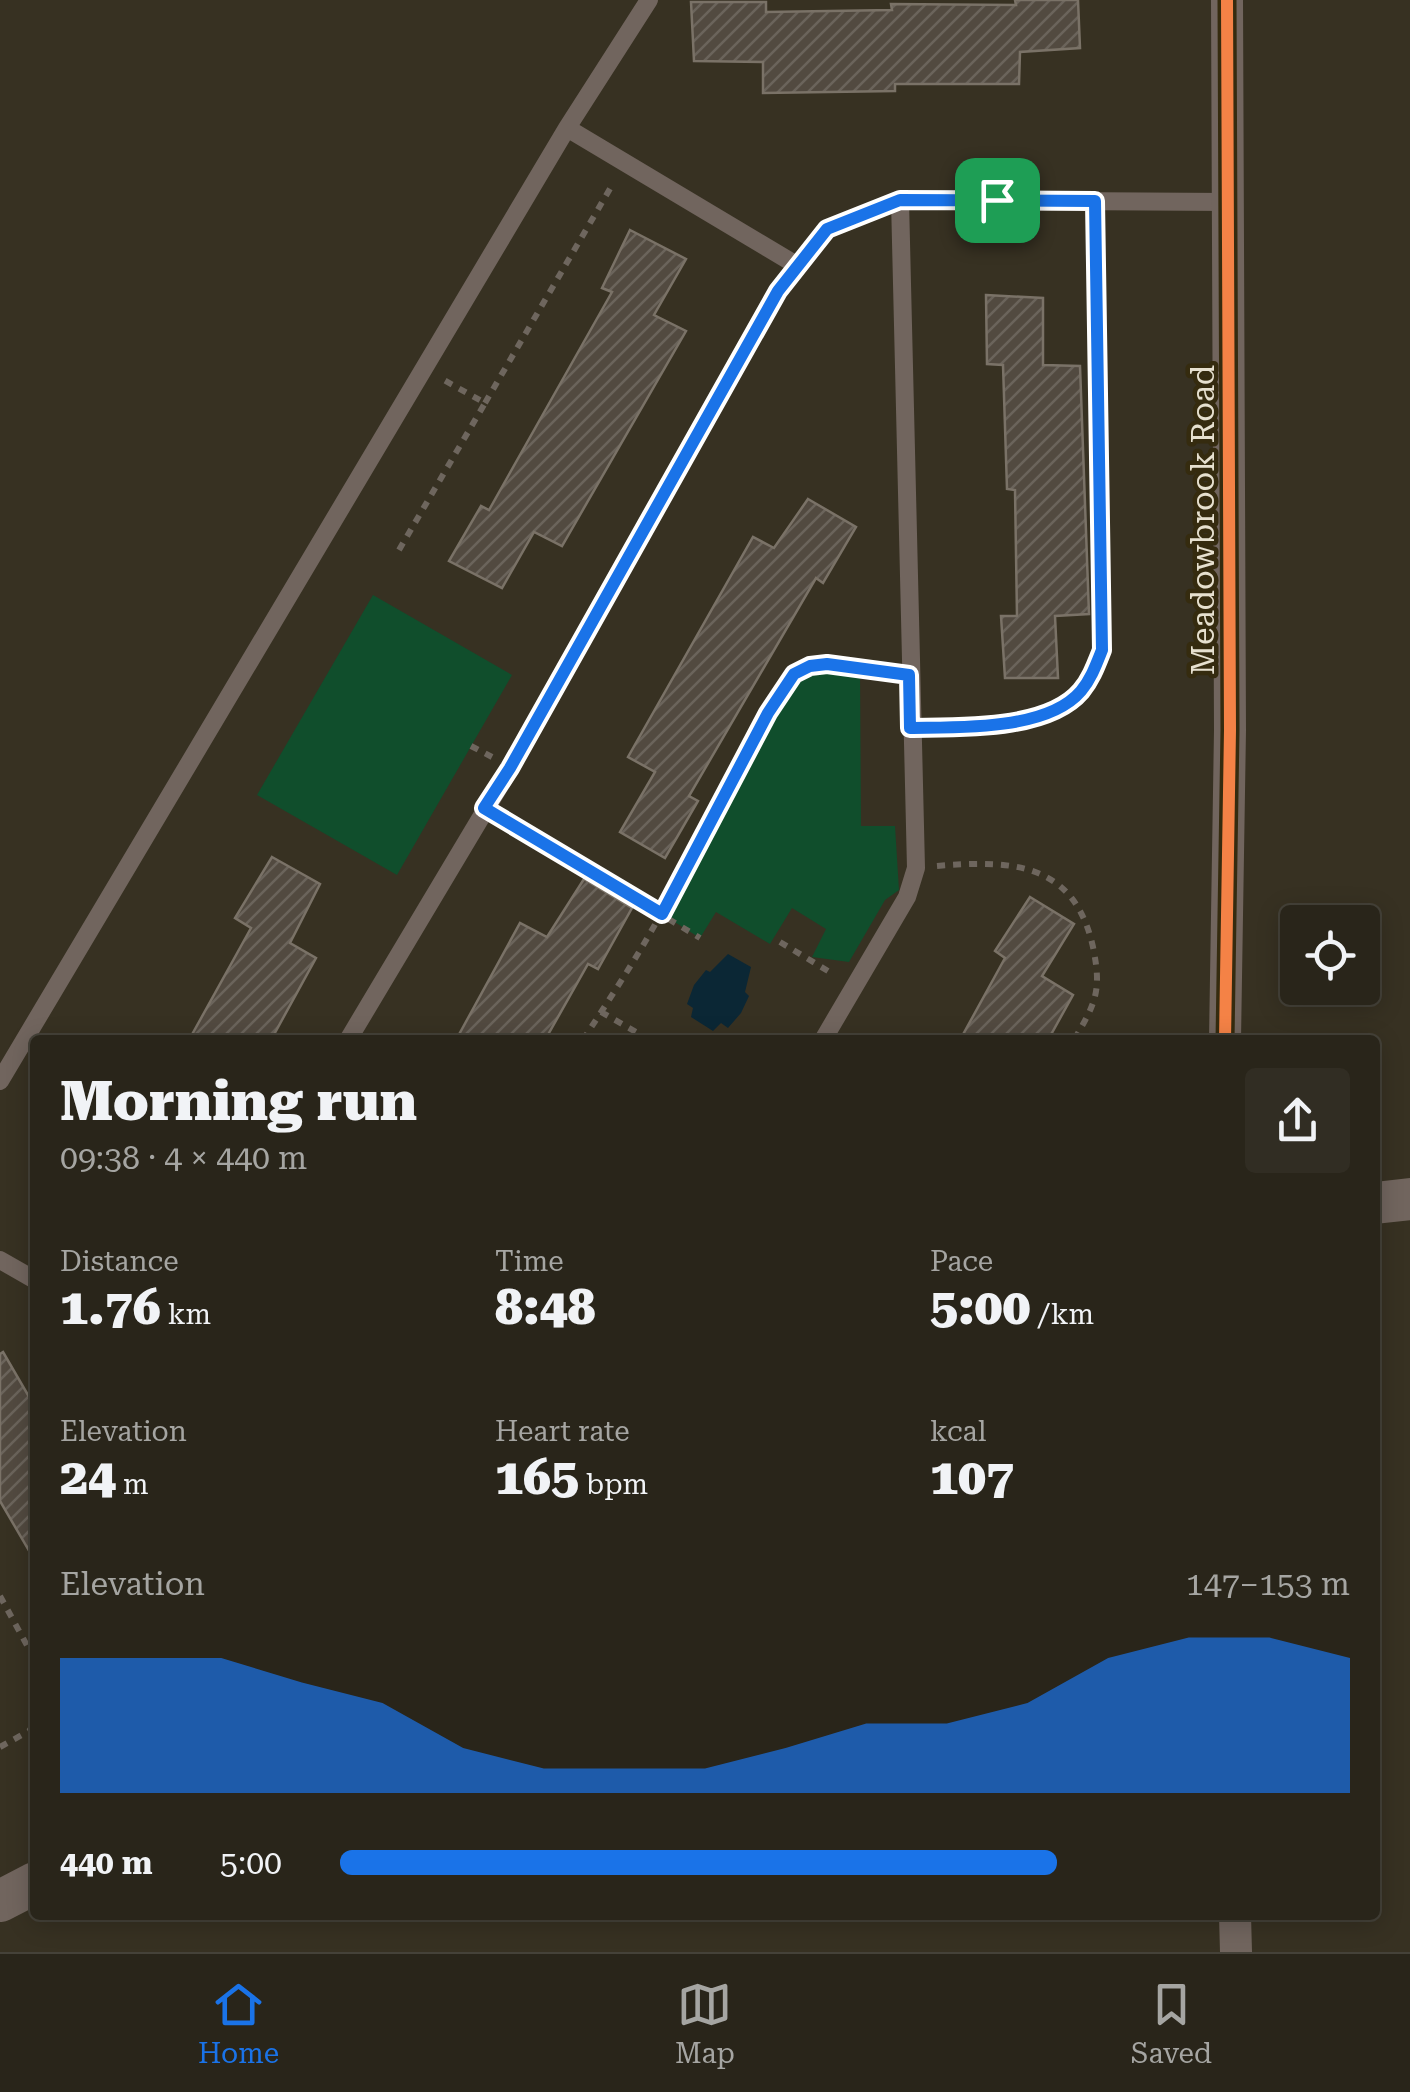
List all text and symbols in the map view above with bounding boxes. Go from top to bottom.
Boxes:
pin [955,158,1040,243]
icon: arrive [970,173,1025,228]
street label: Meadowbrook Road [1184,365,1222,675]
map controls [1280,905,1380,1005]
button: locate [1280,905,1380,1005]
button: share [1245,1068,1350,1173]
text: Morning run [60,1069,417,1133]
text: 09:38 · 4 × 440 m [60,1139,307,1177]
text: Distance [60,1245,179,1278]
text: Time [495,1245,564,1278]
text: Pace [930,1245,993,1278]
text: 1.76 [60,1278,161,1336]
text: 8:48 [495,1278,596,1336]
text: 5:00 [930,1278,1031,1336]
text: km [161,1298,211,1331]
text: /km [1031,1298,1094,1331]
text: Elevation [60,1415,187,1448]
text: Heart rate [495,1415,630,1448]
text: kcal [930,1415,986,1448]
text: 24 [60,1448,116,1506]
text: 165 [495,1448,579,1506]
text: 107 [930,1448,1014,1506]
text: m [116,1468,149,1501]
text: bpm [579,1468,648,1501]
text: Elevation [60,1565,205,1603]
text: 147–153 m [1186,1565,1350,1603]
text: 440 m [60,1844,153,1882]
text: 5:00 [220,1844,282,1882]
tab: Home [198,1977,279,2070]
tab: Map [675,1977,735,2070]
tab: Saved [1131,1977,1212,2070]

